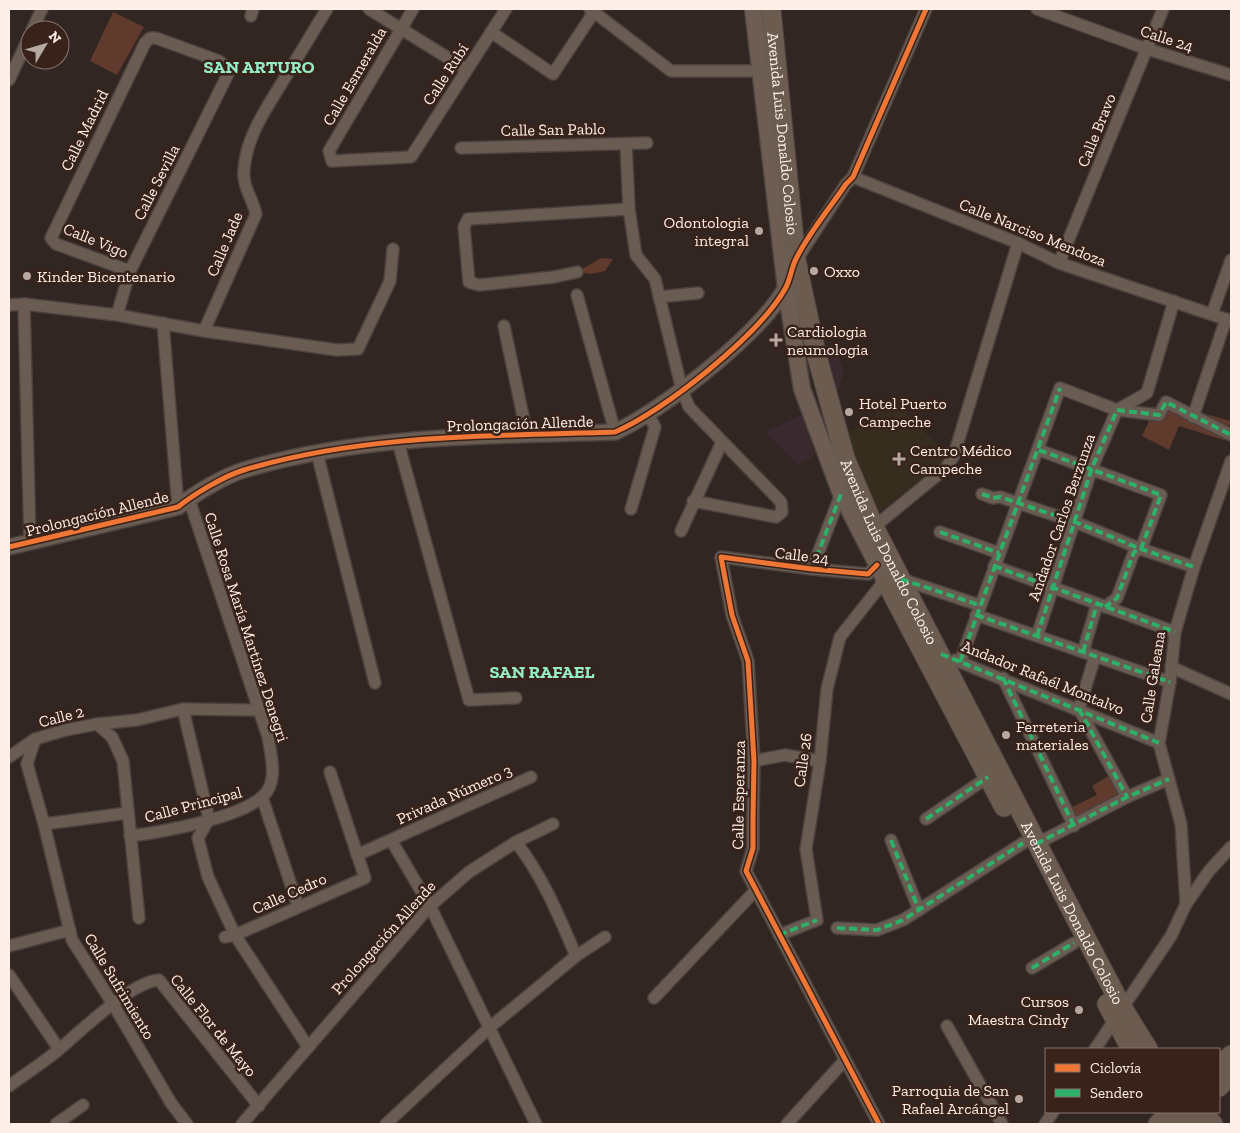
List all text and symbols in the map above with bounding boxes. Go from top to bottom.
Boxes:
north arrow [20,20,70,70]
street label: Calle 24 [1138,21,1196,56]
street label: Calle Esmeralda [319,23,390,129]
text: N [45,28,65,47]
street label: Avenida Luis Donaldo Colosio [763,31,802,236]
street label: Calle Rubí [418,39,473,109]
district label: SAN ARTURO [203,56,315,78]
street label: Calle Madrid [57,86,112,174]
street label: Calle Bravo [1073,91,1120,170]
street label: Calle San Pablo [501,119,605,140]
street label: Calle Sevilla [129,141,184,223]
street label: Calle Narciso Mendoza [957,194,1109,271]
street label: Calle Jade [202,209,247,279]
place label: Odontologia integral [664,213,749,250]
street label: Calle Vigo [60,219,131,262]
marker: Odontologia integral [753,225,765,237]
place label: Oxxo [824,262,860,281]
marker: Oxxo [808,265,820,277]
place label: Kinder Bicentenario [37,267,175,286]
marker: Kinder Bicentenario [21,270,33,282]
place label: Cardiologia neumologia [787,322,868,359]
marker: Cardiologia neumologia [769,333,783,347]
place label: Hotel Puerto Campeche [859,394,947,431]
marker: Hotel Puerto Campeche [843,406,855,418]
street label: Prolongación Allende [446,411,594,436]
street label: Andador Carlos Berzunza [1024,431,1099,603]
place label: Centro Médico Campeche [910,441,1012,478]
marker: Centro Médico Campeche [892,452,906,466]
street label: Avenida Luis Donaldo Colosio [837,456,942,648]
street label: Prolongación Allende [24,487,171,540]
street label: Calle Rosa María Martínez Denegri [200,510,293,745]
street label: Calle 24 [774,543,831,568]
street label: Calle Galeana [1136,629,1169,724]
street label: Andador Rafaél Montalvo [959,636,1127,719]
district label: SAN RAFAEL [489,661,595,683]
street label: Calle 2 [37,702,86,731]
place label: Ferreteria materiales [1016,717,1089,754]
marker: Ferreteria materiales [1000,729,1012,741]
street label: Calle 26 [789,732,816,788]
street label: Calle Esperanza [728,740,749,850]
street label: Privada Número 3 [394,760,515,828]
street label: Calle Principal [142,782,244,827]
street label: Avenida Luis Donaldo Colosio [1017,818,1128,1008]
street label: Calle Cedro [249,869,329,918]
street label: Prolongación Allende [327,877,439,998]
street label: Calle Sufrimiento [80,930,159,1043]
street label: Calle Flor de Mayo [166,970,261,1081]
place label: Cursos Maestra Cindy [968,992,1070,1029]
marker: Cursos Maestra Cindy [1073,1004,1085,1016]
legend [1045,1048,1220,1113]
text: Ciclovía [1090,1059,1141,1077]
place label: Parroquia de San Rafael Arcángel [892,1081,1010,1118]
text: Sendero [1090,1084,1143,1102]
marker: Parroquia de San Rafael Arcángel [1013,1093,1025,1105]

